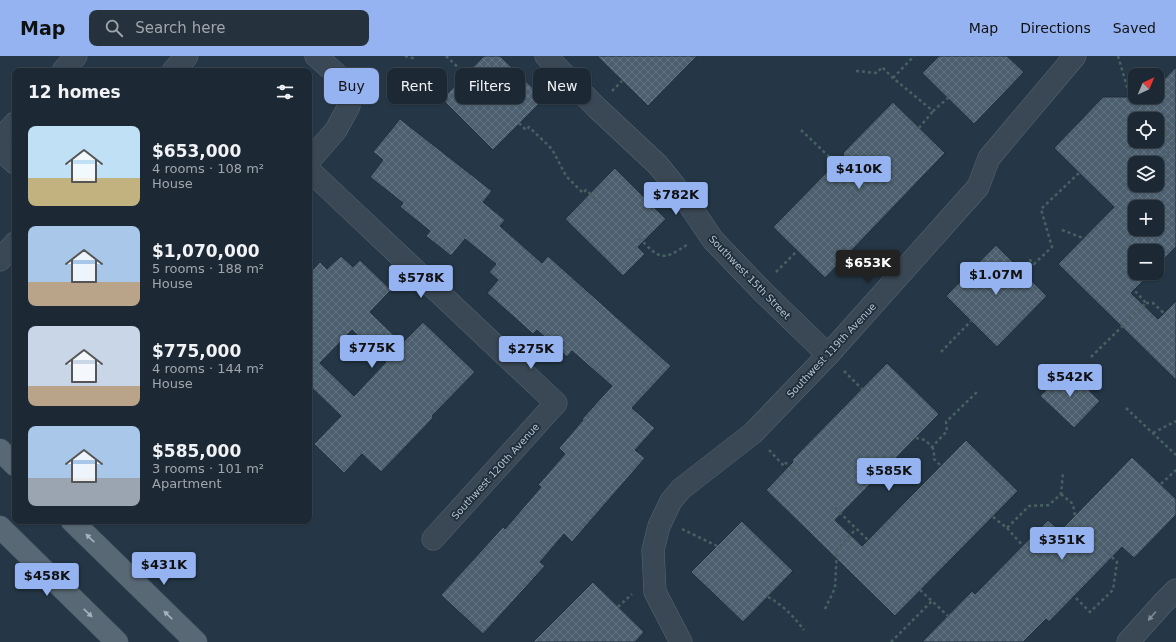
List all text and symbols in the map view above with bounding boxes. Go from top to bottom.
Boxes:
search box [89,10,369,46]
text: Map [20,17,65,39]
icon: search [103,17,125,39]
text: Search here [135,19,225,37]
text: Map [969,20,998,36]
text: Directions [1020,20,1091,36]
text: Saved [1113,20,1156,36]
chip: Buy [324,68,379,104]
chip: Rent [387,68,447,104]
chip: Filters [455,68,525,104]
chip: New [533,68,591,104]
north arrow [1128,68,1164,104]
map controls [1128,68,1164,280]
icon: filters [274,81,296,103]
text: 12 homes [28,82,121,102]
button: locate [1128,112,1164,148]
text: $653,000 [152,141,241,161]
icon: home [60,142,108,190]
pin: $410K [831,156,887,190]
button: layers [1128,156,1164,192]
text: 4 rooms · 108 m² [152,161,264,176]
text: $410K [836,161,882,176]
text: House [152,176,193,191]
pin: $782K [648,182,704,216]
text: $782K [653,187,699,202]
button: + [1128,200,1164,236]
street label: Southwest 15th Street [707,233,793,322]
text: $1,070,000 [152,241,260,261]
icon: home [60,242,108,290]
button: − [1128,244,1164,280]
pin: $653K [840,250,896,284]
text: $653K [845,255,891,270]
text: 5 rooms · 188 m² [152,261,264,276]
pin: $1.07M [963,262,1029,296]
pin: $578K [393,265,449,299]
text: $1.07M [969,267,1023,282]
text: $578K [398,270,444,285]
text: House [152,276,193,291]
street label: Southwest 119th Avenue [785,301,878,400]
pin: $775K [344,335,400,369]
pin: $275K [503,336,559,370]
text: $775K [349,340,395,355]
text: $775,000 [152,341,241,361]
text: $275K [508,341,554,356]
icon: home [60,342,108,390]
text: 4 rooms · 144 m² [152,361,264,376]
pin: $542K [1042,364,1098,398]
text: $542K [1047,369,1093,384]
text: House [152,376,193,391]
street label: Southwest 120th Avenue [449,421,541,522]
text: $585,000 [152,441,241,461]
icon: home [60,442,108,490]
pin: $585K [861,458,917,492]
text: 3 rooms · 101 m² [152,461,264,476]
text: $585K [866,463,912,478]
text: Apartment [152,476,222,491]
pin: $351K [1034,527,1090,561]
text: $351K [1039,532,1085,547]
one-way arrow [85,533,95,543]
pin: $431K [136,552,192,586]
text: $431K [141,557,187,572]
pin: $458K [19,563,75,597]
text: $458K [24,568,70,583]
one-way arrow [83,608,93,618]
one-way arrow [163,610,173,620]
one-way arrow [1147,610,1156,621]

